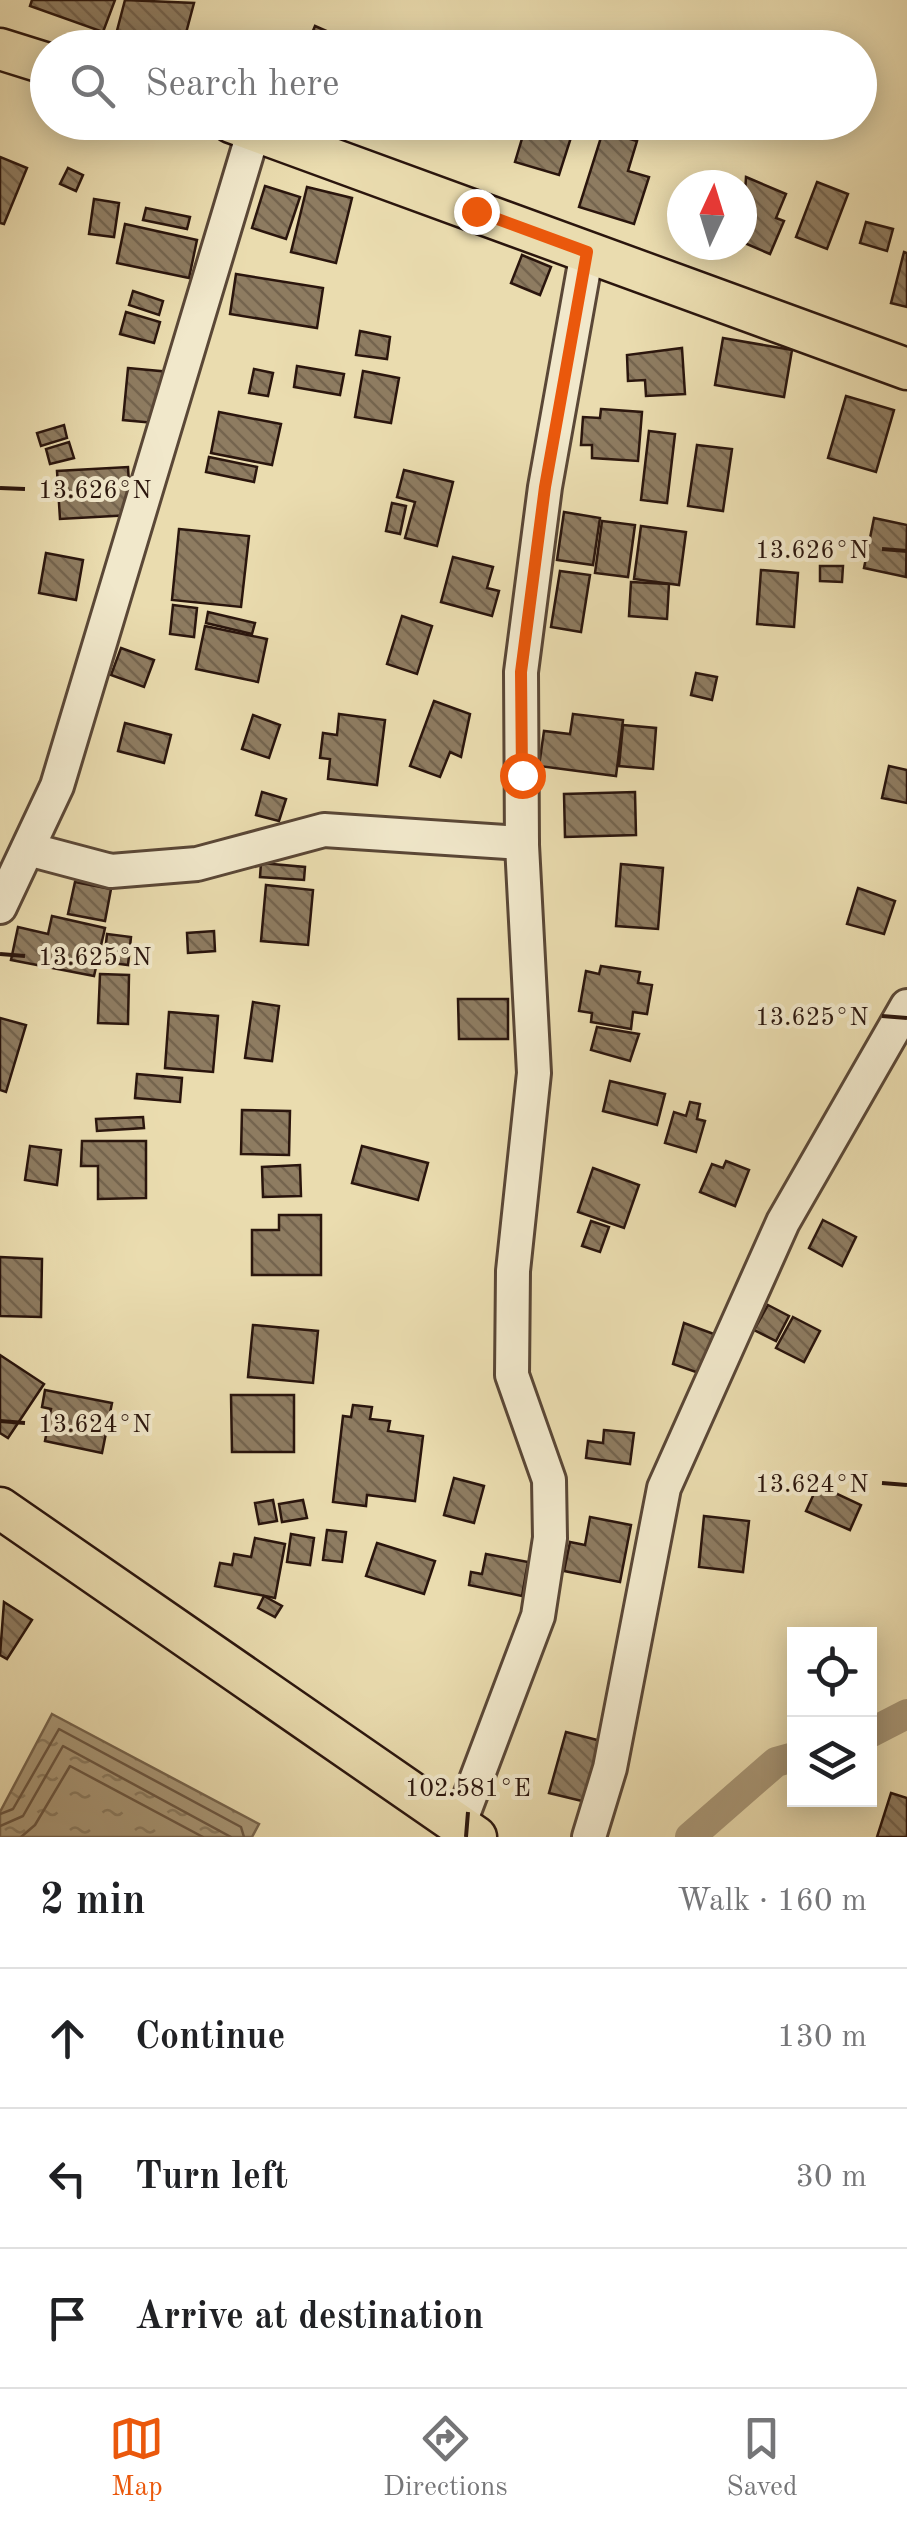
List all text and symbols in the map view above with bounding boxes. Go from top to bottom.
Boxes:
search box [30,30,877,140]
icon: search [65,58,120,113]
text: Search here [145,66,340,104]
north arrow [667,170,757,260]
route end [454,189,500,235]
text: 13.626°N [38,479,152,504]
text: 13.626°N [755,539,869,564]
route start [500,753,546,799]
text: 13.625°N [38,946,152,971]
text: 13.625°N [755,1006,869,1031]
text: 13.624°N [38,1413,152,1438]
text: 13.624°N [755,1473,869,1498]
map controls [787,1627,877,1807]
button: locate [787,1627,877,1717]
button: layers [787,1717,877,1807]
text: 102.581°E [405,1777,531,1802]
text: 2 min [40,1881,146,1923]
text: Walk · 160 m [677,1886,867,1918]
icon: ahead [40,2011,95,2066]
text: Continue [135,2019,285,2057]
text: 130 m [777,2022,867,2054]
icon: left [40,2151,95,2206]
text: Turn left [135,2159,288,2197]
text: 30 m [796,2162,867,2194]
icon: arrive [40,2291,95,2346]
text: Arrive at destination [135,2299,484,2337]
tab: Map [109,2411,164,2506]
tab: Directions [383,2411,508,2506]
tab: Saved [726,2411,798,2506]

